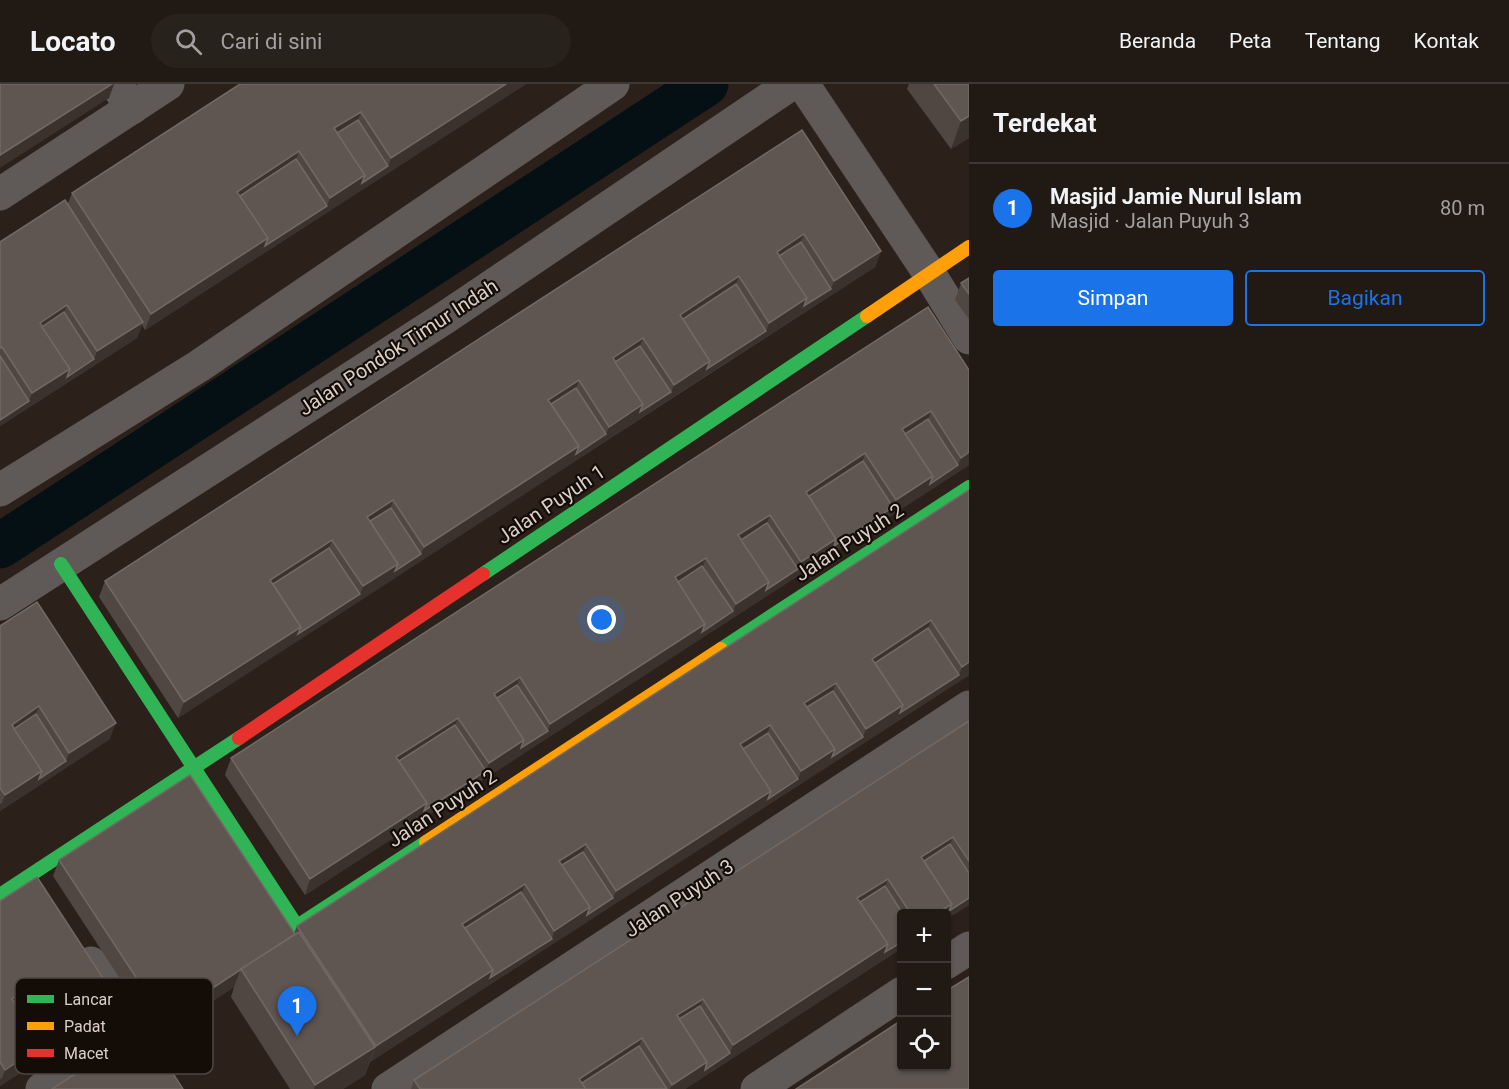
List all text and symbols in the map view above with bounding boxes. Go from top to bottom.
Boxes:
search box [151,14,571,68]
text: Locato [30,25,115,58]
icon: search [172,25,205,58]
text: Cari di sini [220,29,322,54]
text: Beranda [1119,29,1196,53]
text: Peta [1229,29,1272,53]
text: Tentang [1305,29,1381,53]
text: Kontak [1414,29,1479,53]
text: Terdekat [993,108,1097,138]
text: Masjid Jamie Nurul Islam [1050,184,1302,209]
text: 1 [1007,196,1018,220]
text: 80 m [1440,196,1485,220]
text: Masjid · Jalan Puyuh 3 [1050,209,1250,233]
button: Simpan [993,270,1233,326]
button: Bagikan [1245,270,1485,326]
street label: Jalan Pondok Timur Indah [294,274,502,420]
street label: Jalan Puyuh 1 [492,459,610,549]
street label: Jalan Puyuh 2 [790,498,908,586]
your location [587,605,616,634]
street label: Jalan Puyuh 2 [383,764,501,852]
street label: Jalan Puyuh 3 [620,854,738,942]
map controls [897,909,951,1071]
button: + [897,909,951,963]
button: − [897,963,951,1017]
legend [15,978,213,1074]
pin: 1 [278,986,316,1036]
text: Lancar [64,990,113,1009]
text: Padat [64,1017,106,1036]
button: locate [897,1017,951,1071]
text: Macet [64,1044,109,1063]

